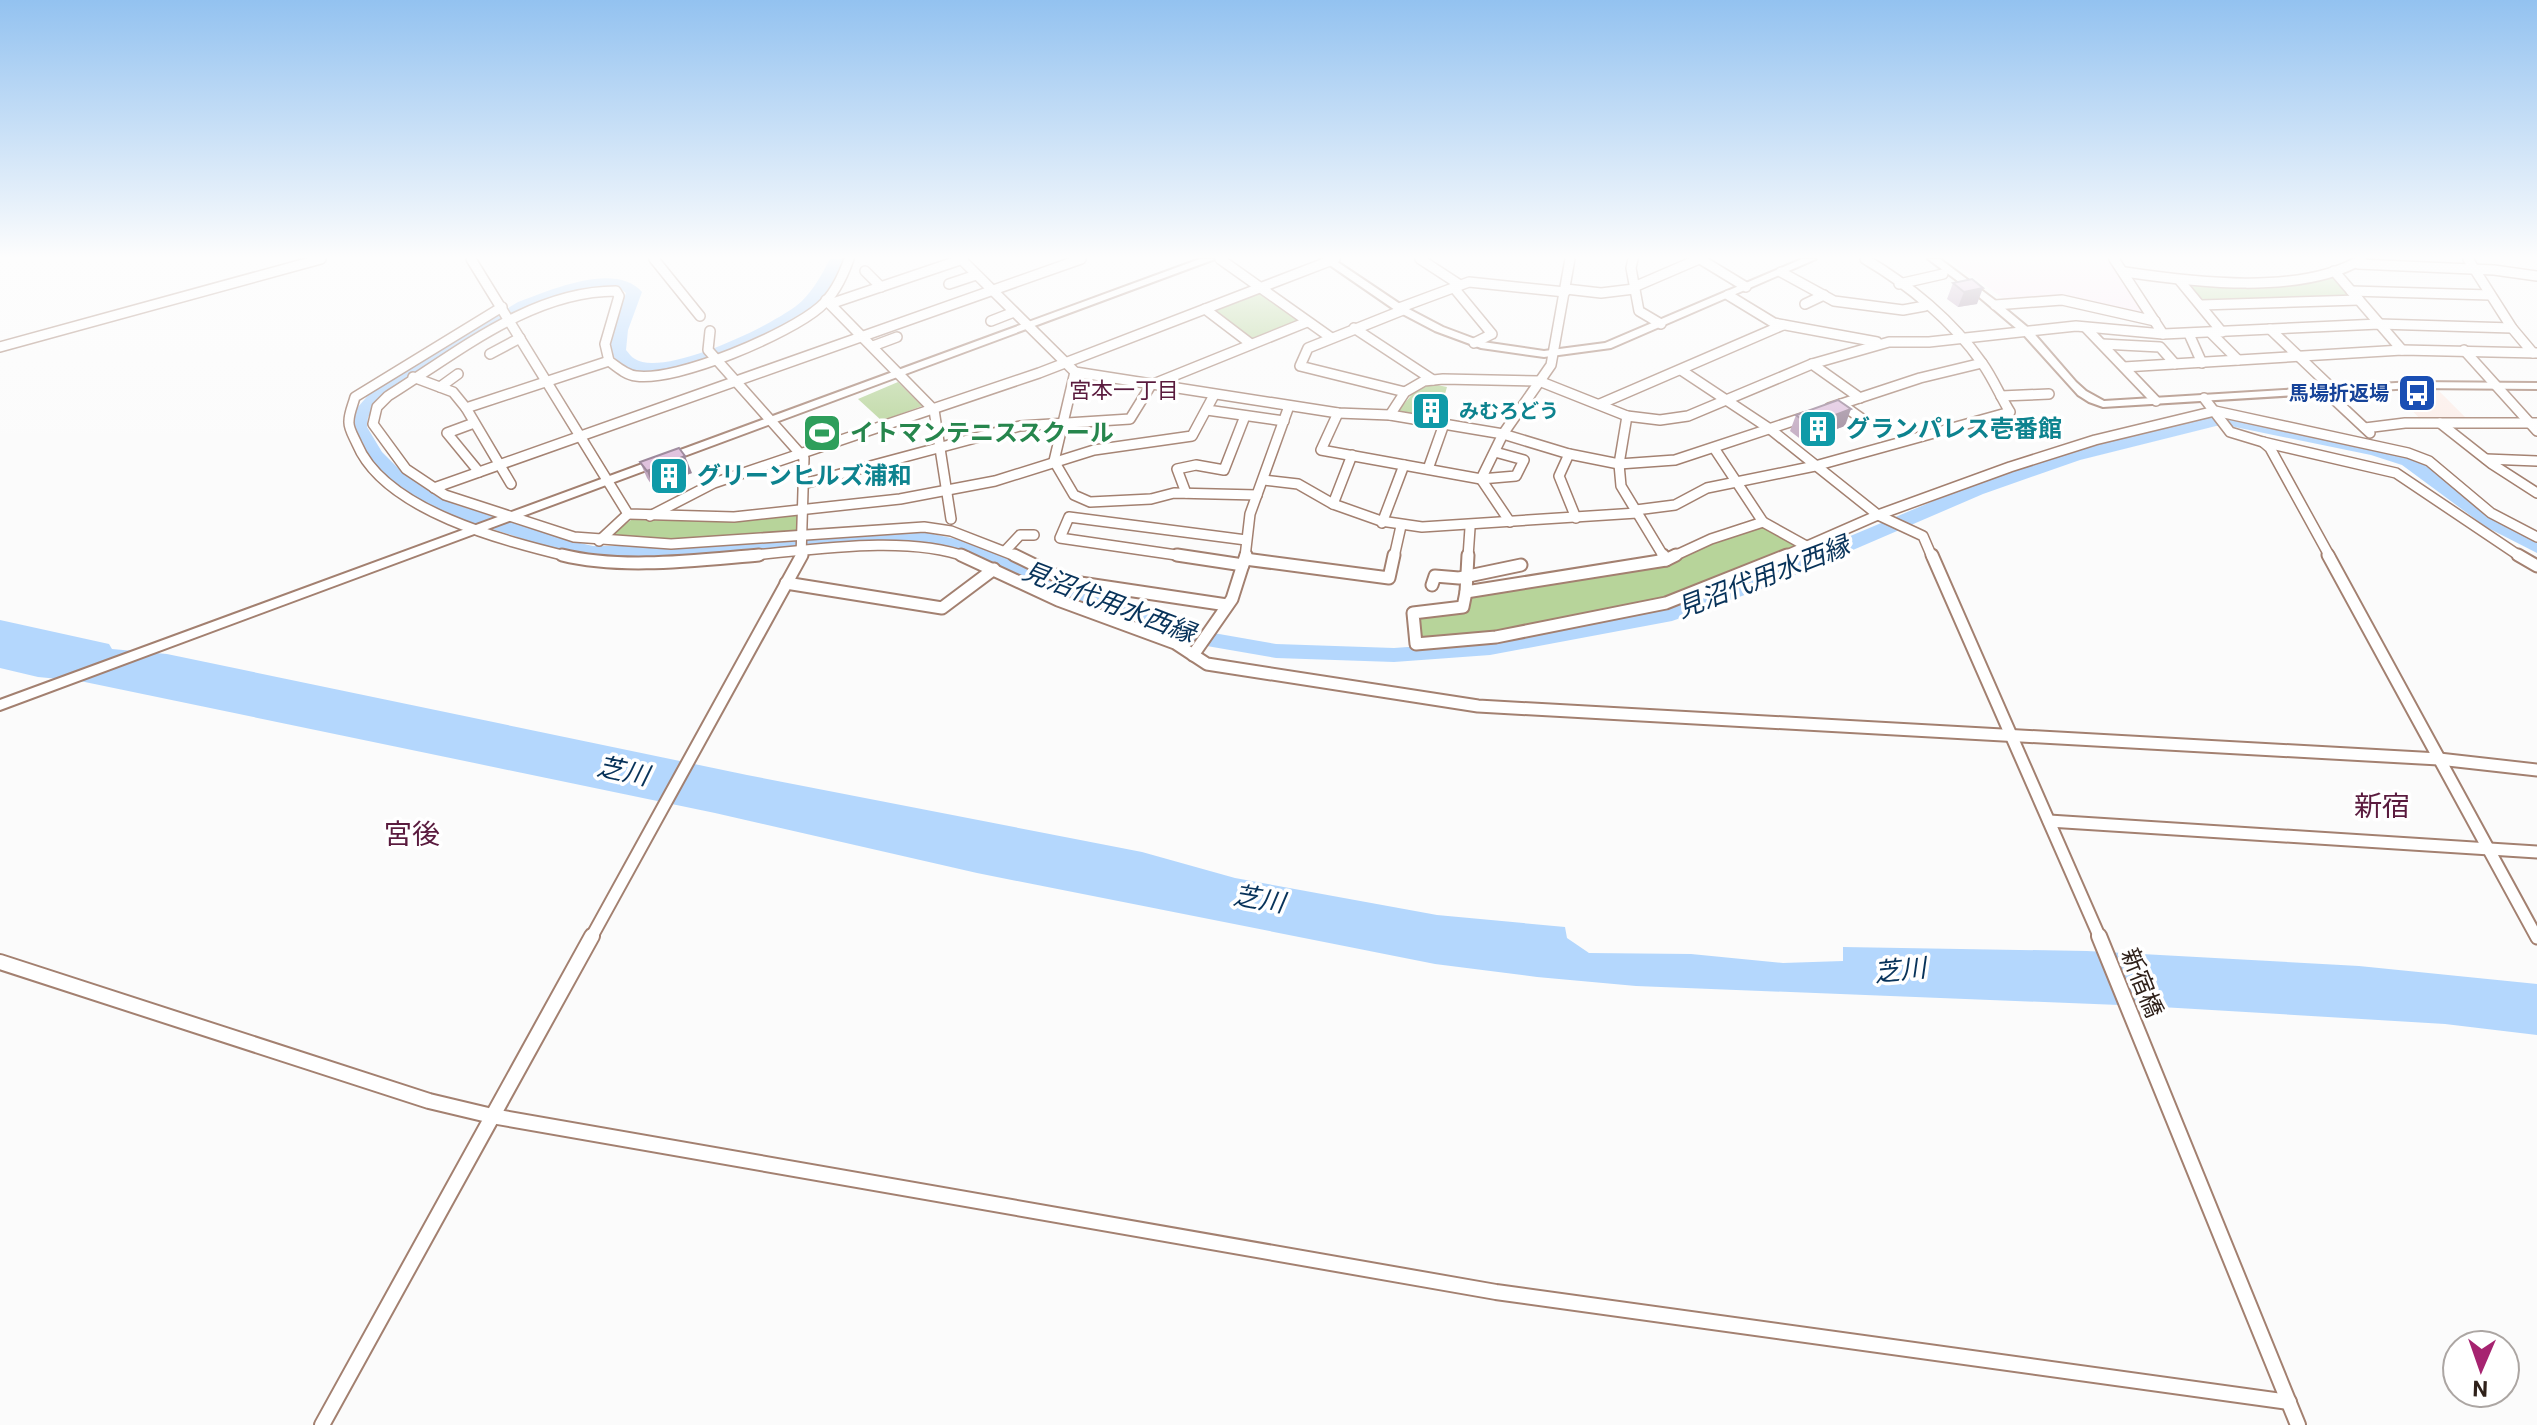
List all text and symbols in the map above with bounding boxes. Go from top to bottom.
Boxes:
bus stop icon: 馬場折返場 [2396,372,2438,414]
district label: 宮本一丁目 [1069,378,1179,403]
place label: 馬場折返場 [2289,381,2389,405]
building icon: みむろどう [1410,390,1452,432]
place label: みむろどう [1459,399,1559,423]
building icon: グランパレス壱番館 [1797,408,1839,450]
sports icon: イトマンテニススクール [801,412,843,454]
place label: グランパレス壱番館 [1846,415,2062,443]
place label: イトマンテニススクール [850,419,1114,447]
building icon: グリーンヒルズ浦和 [648,455,690,497]
place label: グリーンヒルズ浦和 [697,462,912,490]
water label: 見沼代用水西縁 [1673,529,1856,624]
water label: 見沼代用水西縁 [1019,555,1202,650]
water label: 芝川 [594,751,654,792]
district label: 新宿 [2354,790,2410,823]
district label: 宮後 [384,818,440,851]
water label: 芝川 [1231,880,1290,918]
street label: 新宿橋 [2116,944,2168,1022]
water label: 芝川 [1873,952,1930,988]
north arrow [2441,1329,2521,1409]
text: N [2472,1376,2489,1401]

